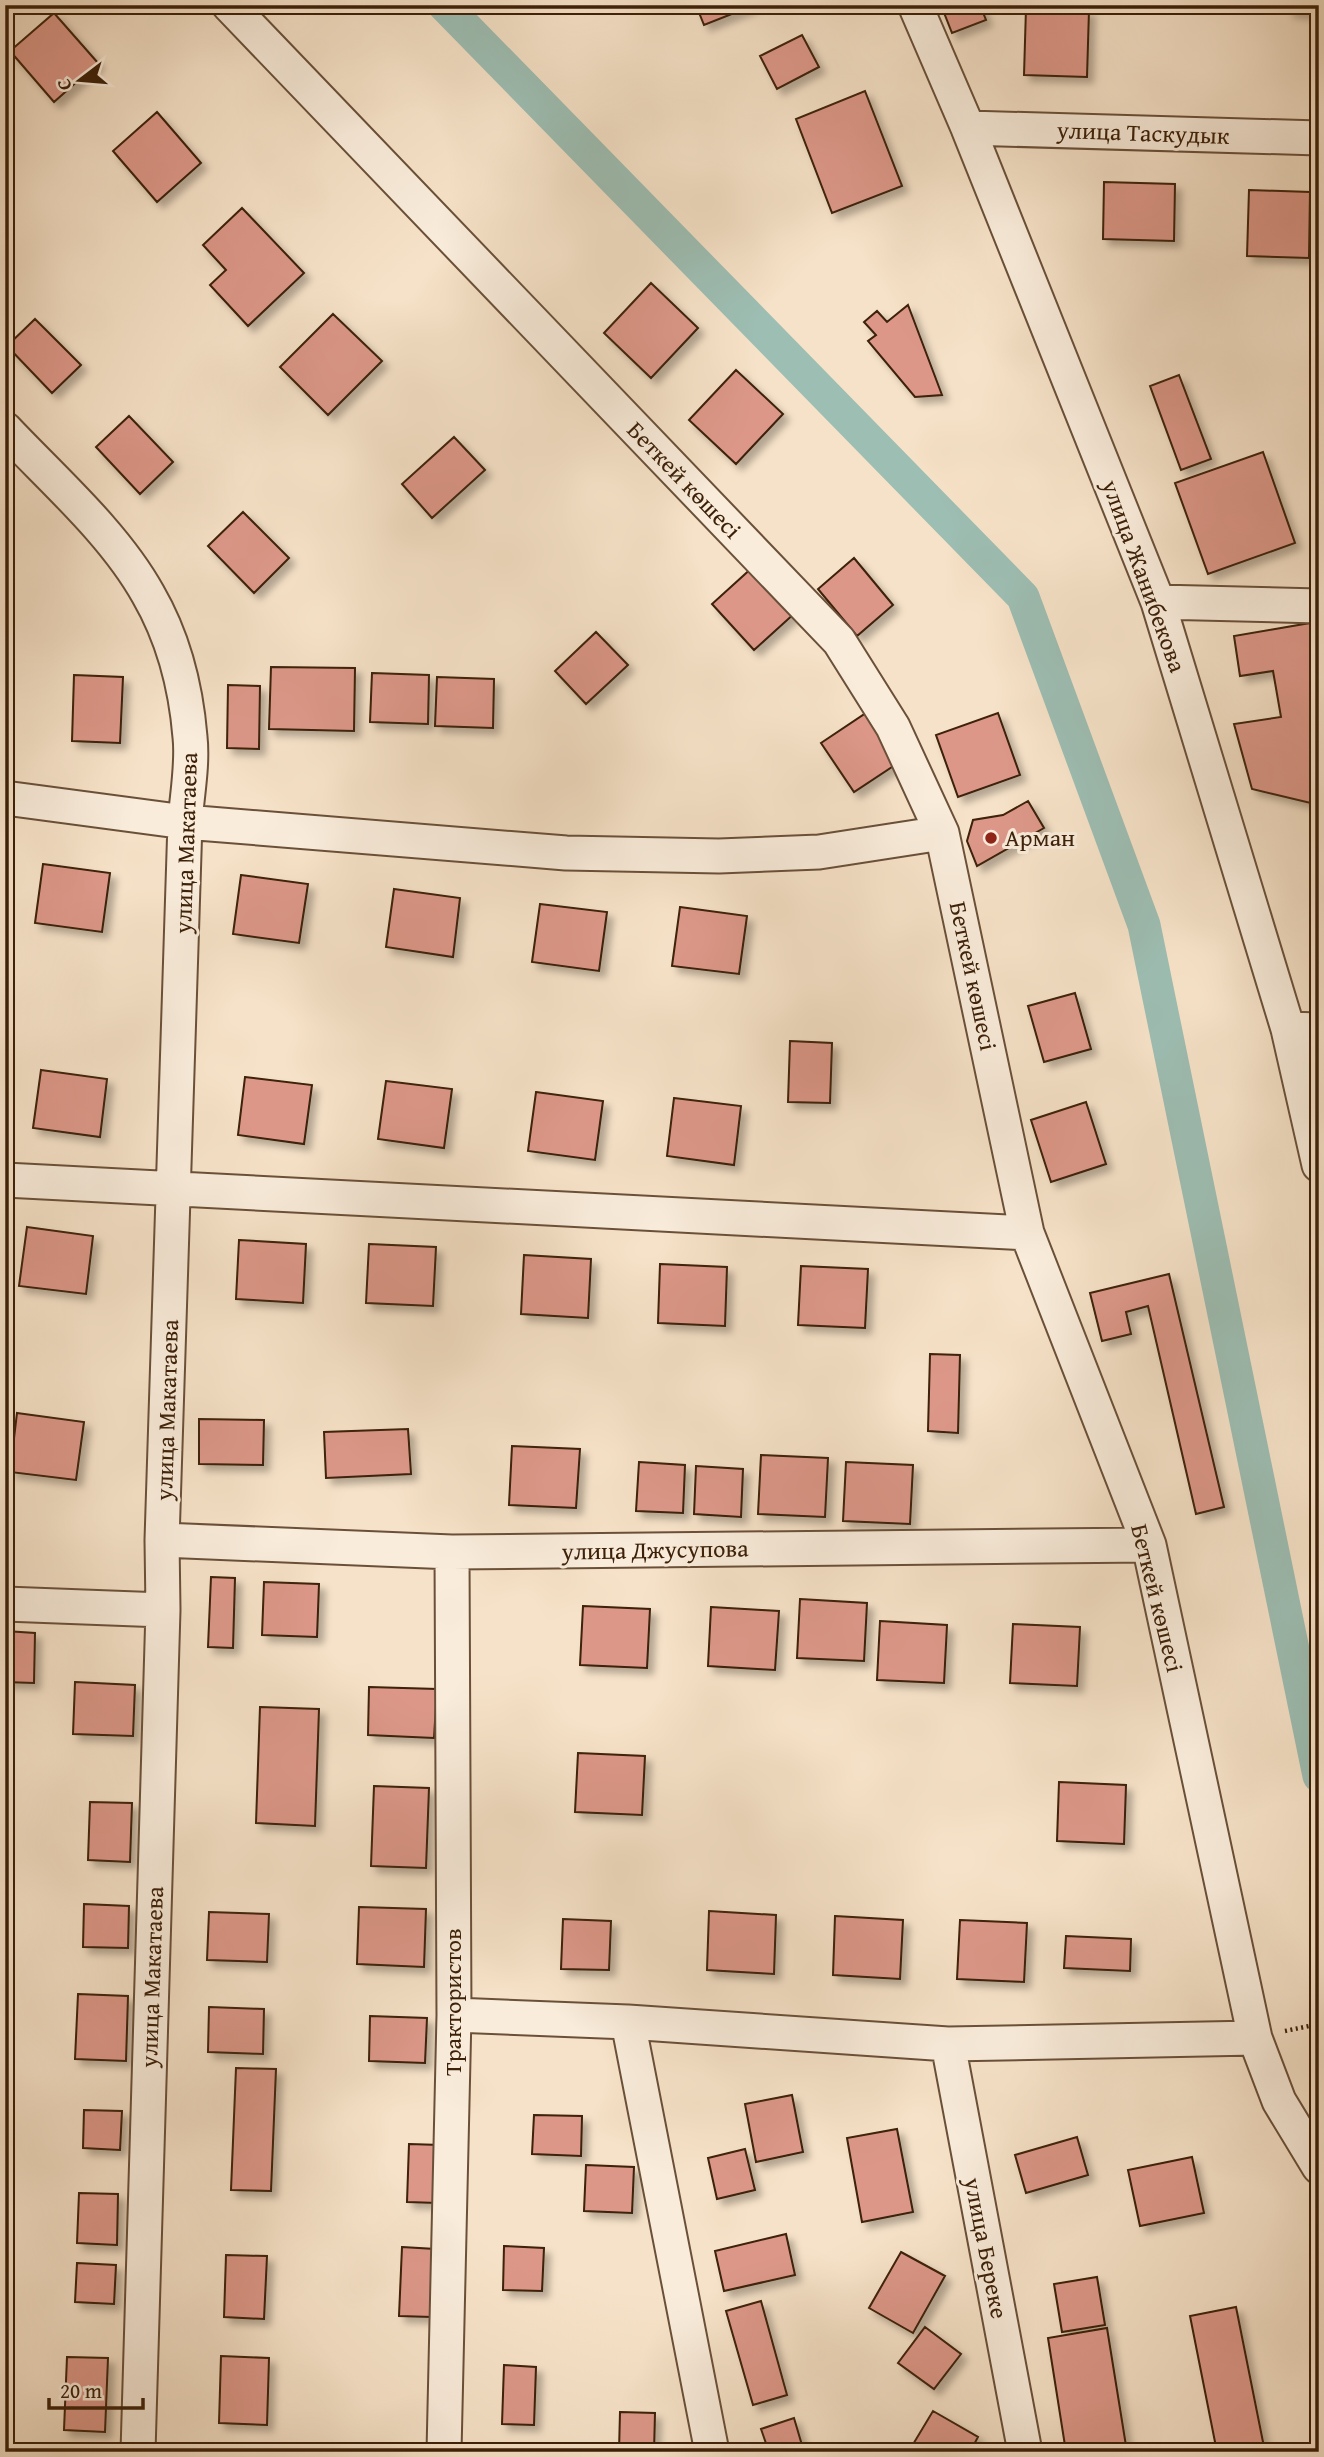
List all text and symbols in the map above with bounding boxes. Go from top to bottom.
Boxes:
north arrow [46,46,116,116]
text: С [49,75,79,94]
street label: улица Таскудык [1055,112,1230,153]
street label: Беткей көшесі [619,413,750,546]
street label: улица Жанибекова [1093,474,1196,677]
street label: улица Макатаева [165,751,206,935]
place label: Арман [1005,820,1075,855]
marker: Арман [983,830,999,846]
street label: Беткей көшесі [941,898,1006,1054]
street label: улица Макатаева [146,1318,187,1502]
street label: Беткей көшесі [1122,1520,1193,1676]
street label: улица Джусупова [560,1530,749,1569]
street label: улица Макатаева [131,1885,172,2069]
street label: Трактористов [435,1928,470,2076]
street label: улица Береке [955,2173,1017,2321]
scale bar [49,2366,144,2410]
text: 20 m [60,2375,102,2406]

